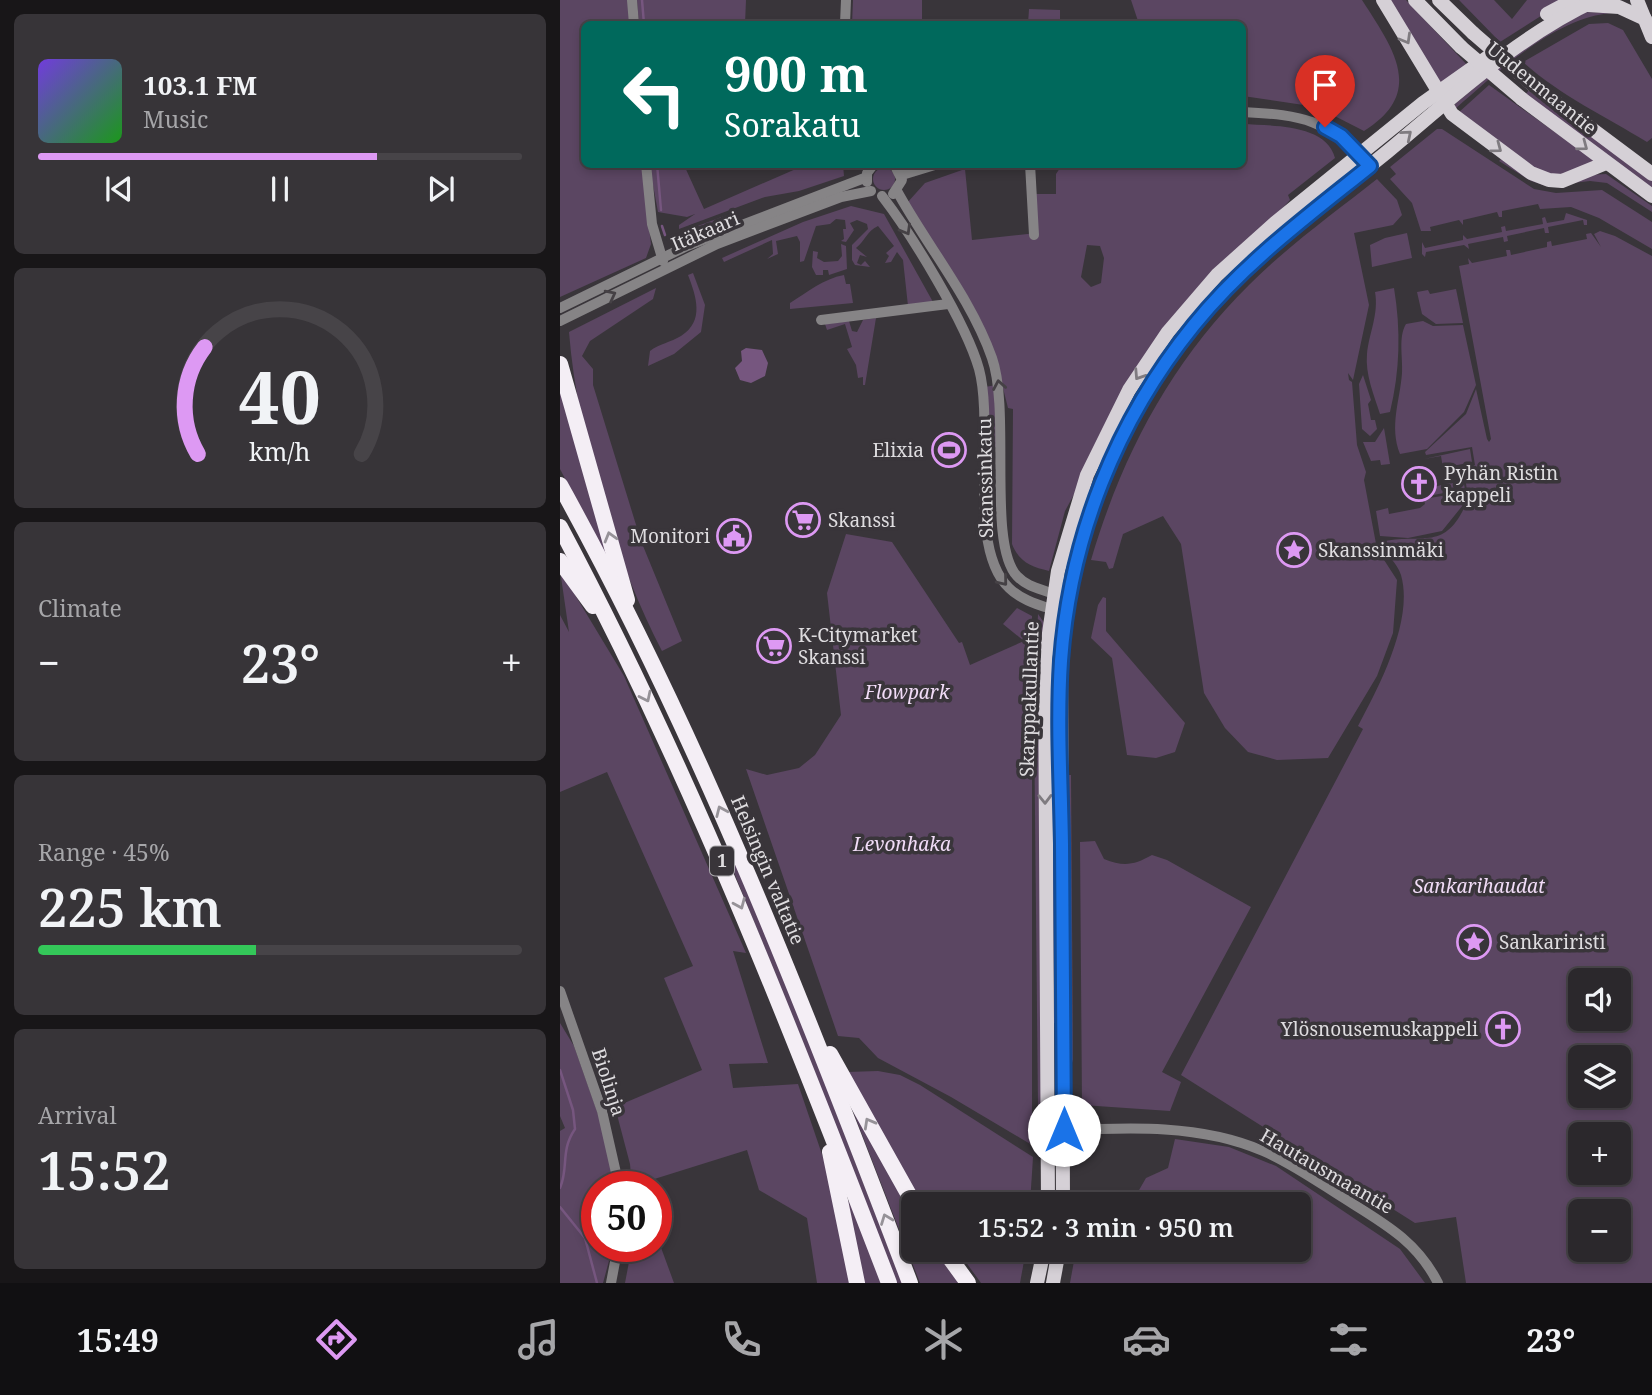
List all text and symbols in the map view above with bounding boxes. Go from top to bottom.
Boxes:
one-way arrow [1398,32,1411,45]
street label: Uudenmaantie [1482,36,1602,140]
text: 900 m [724,40,868,106]
icon: left [609,49,700,140]
pin [1295,55,1355,127]
icon: arrive [1306,66,1344,104]
text: 103.1 FM [143,67,257,103]
text: Music [143,103,208,135]
text: Sorakatu [724,103,861,146]
one-way arrow [1400,130,1412,143]
one-way arrow [1575,137,1588,150]
one-way arrow [1489,139,1502,152]
icon: previous [100,170,138,208]
icon: pause [261,170,299,208]
icon: next [422,170,460,208]
street label: Itäkaari [667,205,743,257]
one-way arrow [898,223,911,236]
one-way arrow [604,289,616,303]
text: 40 [239,346,321,445]
one-way arrow [1134,367,1147,380]
one-way arrow [992,379,1007,391]
street label: Skanssinkatu [971,418,999,538]
sports icon: Elixia [930,431,968,469]
text: km/h [249,433,311,467]
place label: Elixia [872,437,924,463]
place label: Pyhän Ristin kappeli [1444,460,1558,508]
church icon: Pyhän Ristin kappeli [1400,465,1438,503]
supermarket icon: Skanssi [784,501,822,539]
place label: Skanssi [828,507,896,533]
public building icon: Monitori [715,517,753,555]
place label: Monitori [630,523,710,549]
one-way arrow [603,531,618,543]
place icon: Skanssinmäki [1275,531,1313,569]
place label: Skanssinmäki [1318,537,1444,563]
one-way arrow [995,573,1008,585]
text: Climate [38,592,122,624]
street label: Skarppakullantie [1013,621,1045,777]
place label: K-Citymarket Skanssi [798,622,918,670]
text: 23° [241,627,320,698]
supermarket icon: K-Citymarket Skanssi [755,627,793,665]
text: − [38,636,60,688]
text: + [501,636,522,688]
park label: Flowpark [863,679,951,705]
one-way arrow [638,690,652,702]
street label: Helsingin valtatie [725,792,811,948]
one-way arrow [1037,795,1053,805]
one-way arrow [715,805,729,818]
park label: Levonhaka [852,831,951,857]
text: Range · 45% [38,836,170,868]
road number: 1 [710,846,734,876]
text: 225 km [38,871,222,942]
park label: Sankarihaudat [1413,873,1546,899]
one-way arrow [732,897,746,909]
place icon: Sankariristi [1455,923,1493,961]
place label: Sankariristi [1499,929,1606,955]
map controls [1568,968,1631,1262]
button: sound [1568,968,1631,1031]
church icon: Ylösnousemuskappeli [1484,1010,1522,1048]
place label: Ylösnousemuskappeli [1280,1016,1478,1042]
street label: Biolinja [586,1045,632,1119]
button: layers [1568,1045,1631,1108]
position arrow [1027,1093,1101,1167]
text: Arrival [38,1099,117,1131]
one-way arrow [864,1118,877,1130]
street label: Hautausmaantie [1255,1122,1399,1220]
button: + [1568,1122,1631,1185]
text: 15:52 [38,1134,171,1205]
speed limit sign: 50 [581,1171,672,1262]
button: − [1568,1199,1631,1262]
text: 15:52 · 3 min · 950 m [978,1209,1234,1245]
one-way arrow [880,1214,894,1226]
icon: directions [312,1315,361,1364]
icon: music [514,1315,563,1364]
icon: phone [717,1315,766,1364]
icon: climate [919,1315,968,1364]
icon: car [1122,1315,1171,1364]
icon: filters [1324,1315,1373,1364]
text: 15:49 [77,1318,159,1361]
text: 23° [1526,1318,1575,1361]

